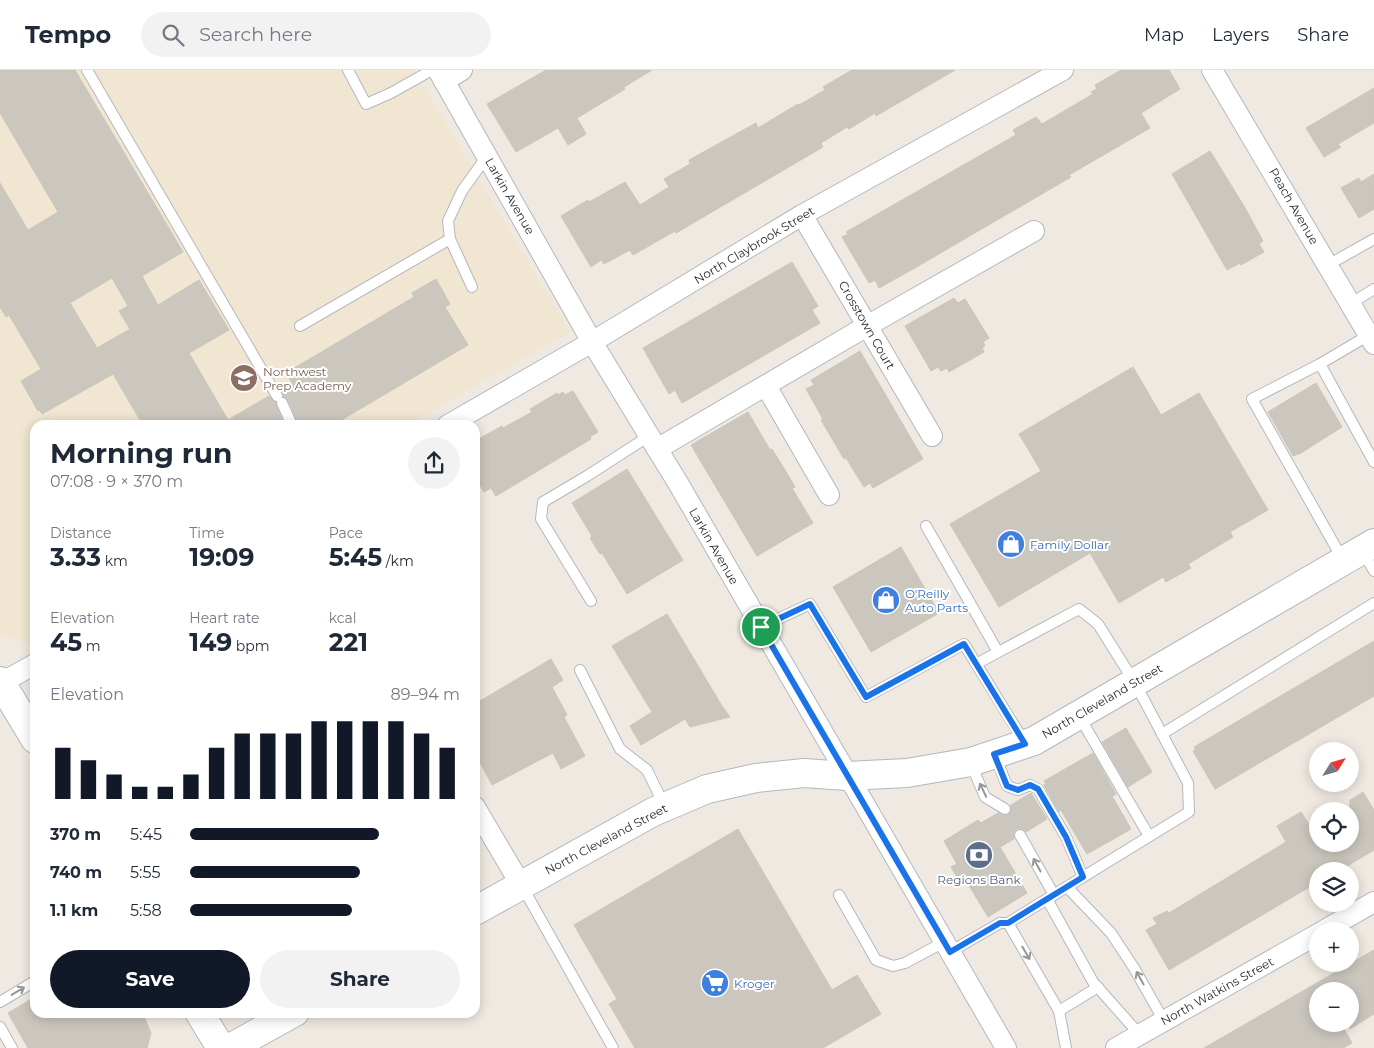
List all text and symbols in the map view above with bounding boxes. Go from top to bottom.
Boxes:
search box [141,12,491,57]
text: Tempo [25,20,111,49]
icon: search [159,21,187,49]
text: Search here [199,23,312,46]
text: Map [1144,24,1184,46]
text: Layers [1212,24,1269,46]
text: Share [1297,24,1349,46]
street label: Larkin Avenue [482,155,538,237]
street label: Peach Avenue [1266,165,1322,247]
street label: North Claybrook Street [691,203,817,287]
street label: Crosstown Court [836,278,899,372]
school or university icon: Northwest Prep Academy [229,363,259,393]
place label: Northwest Prep Academy [263,364,352,393]
text: Morning run [50,436,232,470]
button: share [408,437,460,489]
text: 07:08 · 9 × 370 m [50,472,183,491]
street label: Larkin Avenue [686,505,742,587]
text: Distance [50,524,112,542]
text: Time [189,524,224,542]
text: Pace [329,524,363,542]
shop icon: Family Dollar [996,529,1026,559]
place label: Family Dollar [1030,537,1109,552]
text: 3.33 [50,542,101,572]
text: 19:09 [189,542,255,572]
text: 5:45 [329,542,382,572]
text: km [101,552,128,570]
text: /km [382,552,414,570]
shop icon: O'Reilly Auto Parts [871,585,901,615]
place label: O'Reilly Auto Parts [905,586,968,615]
pin [740,606,782,648]
text: Elevation [50,609,115,627]
text: Heart rate [189,609,260,627]
text: kcal [329,609,357,627]
icon: arrive [747,613,775,641]
text: 45 [50,627,82,657]
text: 149 [189,627,232,657]
text: 221 [329,627,368,657]
text: m [82,637,101,655]
text: bpm [232,637,270,655]
street label: North Cleveland Street [1039,660,1165,742]
text: Elevation [50,685,124,704]
text: 89–94 m [390,685,460,704]
north arrow [1309,742,1359,792]
map controls [1309,742,1359,1032]
one-way arrow [977,783,987,798]
street label: North Cleveland Street [542,800,670,878]
button: locate [1309,802,1359,852]
text: 370 m [50,825,101,844]
text: 5:45 [130,825,162,844]
bank icon: Regions Bank [964,840,994,870]
one-way arrow [1032,858,1042,873]
button: layers [1309,862,1359,912]
text: 740 m [50,863,102,882]
text: 5:55 [130,863,160,882]
place label: Regions Bank [937,872,1022,887]
text: 1.1 km [50,901,98,920]
text: 5:58 [130,901,162,920]
button: + [1309,922,1359,972]
one-way arrow [1021,945,1031,959]
button: Save [50,950,250,1008]
button: Share [260,950,460,1008]
street label: North Watkins Street [1158,954,1276,1028]
supermarket icon: Kroger [700,968,730,998]
one-way arrow [1135,971,1145,986]
place label: Kroger [734,976,775,991]
button: − [1309,982,1359,1032]
one-way arrow [10,986,24,996]

